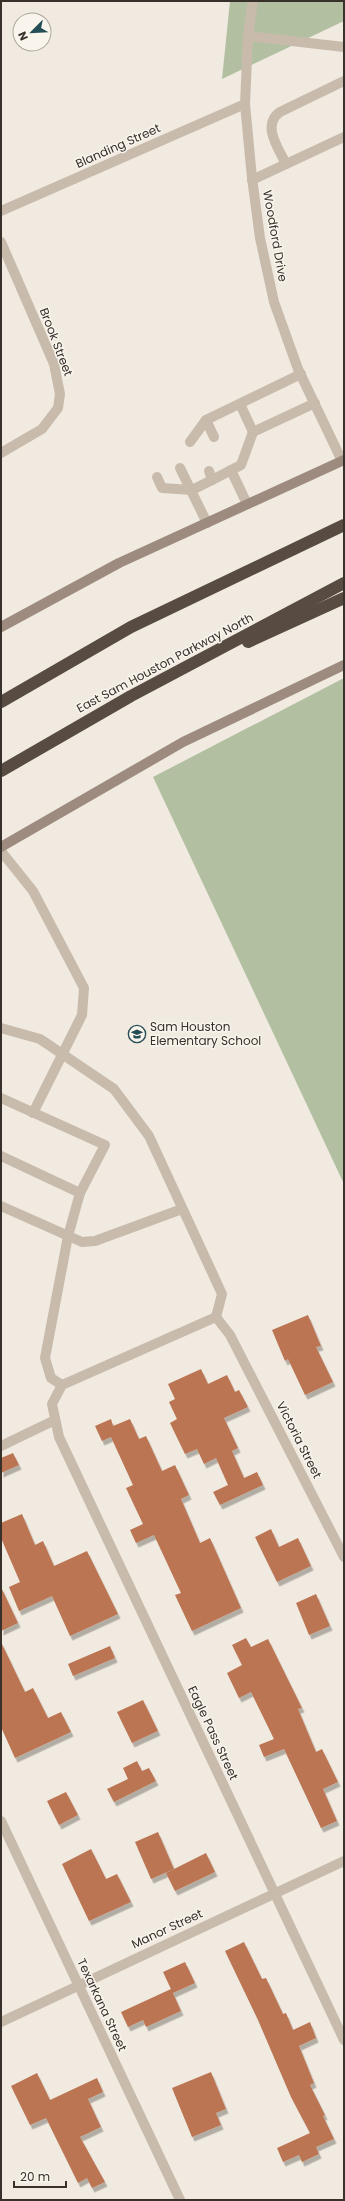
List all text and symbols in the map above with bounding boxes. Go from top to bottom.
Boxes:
north arrow [12,12,52,52]
text: N [14,29,32,43]
street label: Blanding Street [73,119,163,172]
street label: Woodford Drive [259,189,292,283]
street label: Brook Street [36,305,77,378]
street label: East Sam Houston Parkway North [73,609,256,717]
place label: Sam Houston Elementary School [150,1018,261,1049]
school or university icon: Sam Houston Elementary School [127,1024,147,1044]
street label: Victoria Street [273,1398,326,1481]
street label: Eagle Pass Street [184,1683,243,1783]
street label: Manor Street [128,1905,205,1952]
street label: Texarkana Street [73,1956,131,2054]
scale bar [14,2163,66,2189]
text: 20 m [20,2168,50,2185]

